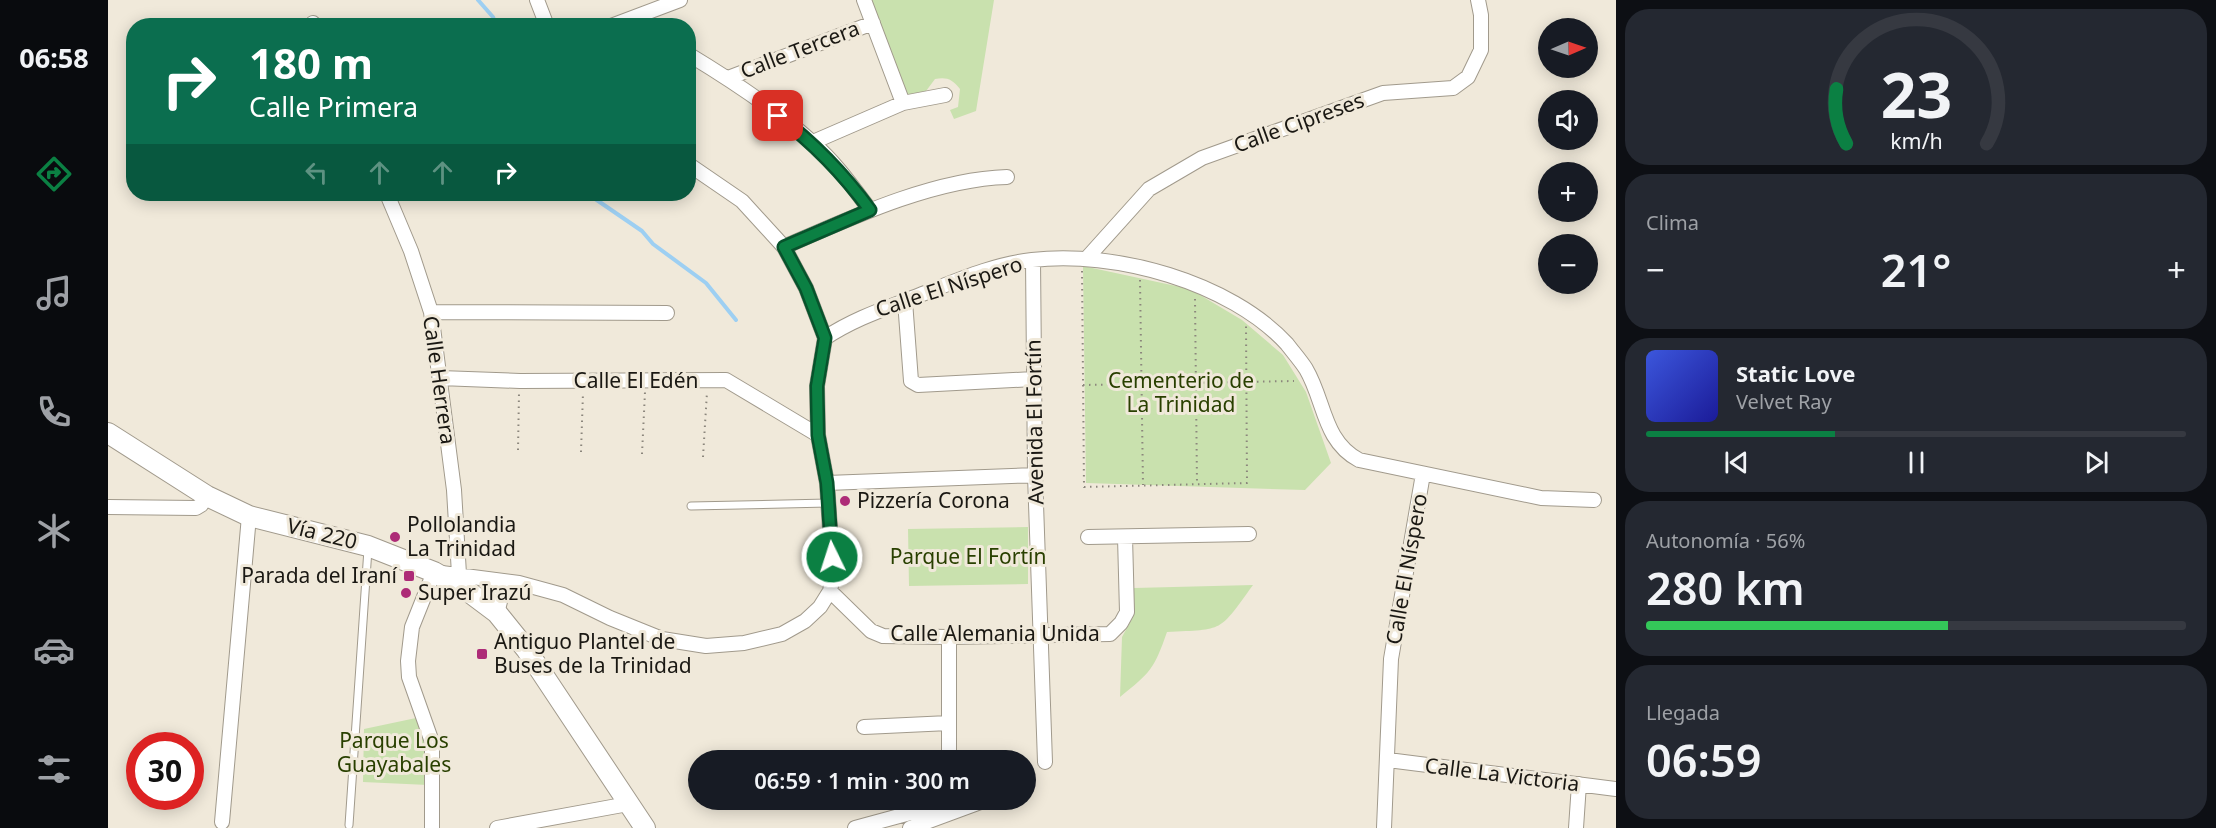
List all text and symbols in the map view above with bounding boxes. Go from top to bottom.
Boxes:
street label: Calle Tercera [736,14,863,85]
north arrow [1538,18,1598,78]
map controls [1538,18,1598,294]
text: 180 m [249,34,373,91]
text: 06:58 [19,39,89,76]
icon: right [150,42,228,120]
text: 23 [1880,51,1952,136]
street label: Calle Cipreses [1230,86,1368,159]
text: Calle Primera [249,88,418,125]
pin [752,90,803,141]
button: sound [1538,90,1598,150]
icon: arrive [761,99,794,132]
text: km/h [1890,126,1942,155]
icon: directions [33,153,75,195]
icon: left [300,156,333,189]
icon: ahead [363,156,396,189]
icon: ahead [426,156,459,189]
icon: right [489,156,522,189]
button: + [1538,162,1598,222]
text: Clima [1646,209,1699,236]
button: − [1538,234,1598,294]
text: 21° [1881,239,1951,300]
text: − [1646,247,1665,292]
text: + [2167,247,2186,292]
street label: Calle El Níspero [872,249,1026,323]
icon: music [33,272,75,314]
street label: Calle Herrera [417,314,463,446]
street label: Avenida El Fortín [1019,339,1049,505]
text: Static Love [1736,358,1855,388]
street label: Calle El Edén [573,366,699,394]
park label: Cementerio de La Trinidad [1108,366,1254,418]
text: Velvet Ray [1736,388,1832,415]
icon: phone [33,391,75,433]
icon: previous [1720,446,1753,479]
icon: pause [1900,446,1933,479]
icon: next [2080,446,2113,479]
place label: Pizzería Corona [857,486,1010,514]
street label: Calle El Níspero [1379,491,1433,647]
marker: Pizzería Corona [838,494,852,508]
icon: climate [33,510,75,552]
place label: Pollolandia La Trinidad [407,510,516,562]
street label: Vía 220 [284,511,360,555]
position arrow [800,525,864,589]
text: Autonomía · 56% [1646,527,1805,554]
marker: Pollolandia La Trinidad [388,530,402,544]
park label: Parque El Fortín [890,542,1046,570]
text: 280 km [1646,557,1805,618]
place label: Parada del Iraní [241,561,398,589]
marker: Parada del Iraní [402,569,416,583]
place label: Super Irazú [418,578,531,606]
marker: Super Irazú [399,586,413,600]
street label: Calle Alemania Unida [890,619,1100,647]
place label: Antiguo Plantel de Buses de la Trinidad [494,627,692,679]
icon: car [33,629,75,671]
marker: Antiguo Plantel de Buses de la Trinidad [475,647,489,661]
text: Llegada [1646,699,1720,726]
park label: Parque Los Guayabales [337,726,451,778]
text: 06:59 [1646,729,1761,790]
speed limit sign: 30 [126,732,204,810]
icon: filters [33,748,75,790]
street label: Calle La Victoria [1423,751,1581,797]
text: 06:59 · 1 min · 300 m [754,765,970,795]

